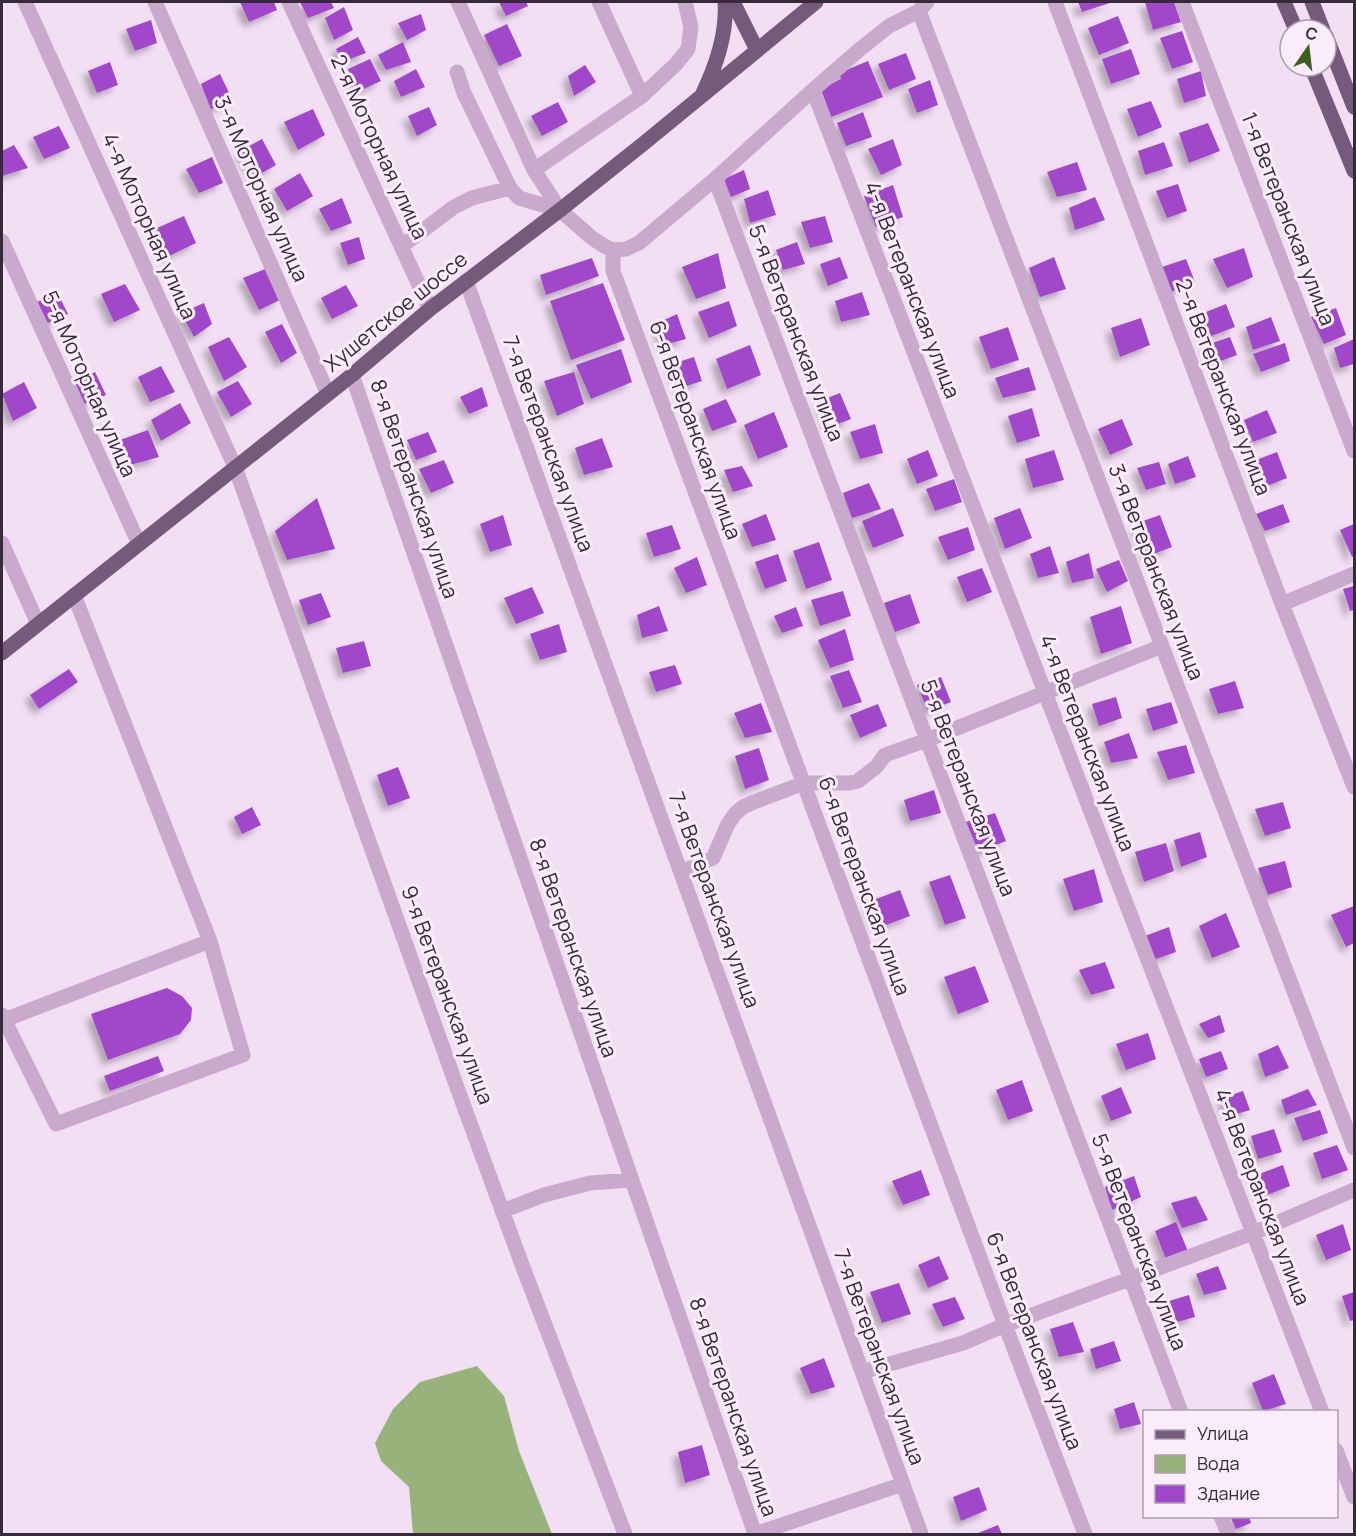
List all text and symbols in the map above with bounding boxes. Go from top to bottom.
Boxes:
north arrow [1278,18,1338,78]
text: С [1303,21,1320,46]
street label: 2-я Моторная улица [325,50,435,244]
street label: 3-я Моторная улица [208,91,315,286]
street label: 1-я Ветеранская улица [1235,108,1343,329]
street label: 4-я Моторная улица [96,128,204,323]
street label: 4-я Ветеранская улица [859,177,967,402]
street label: 5-я Ветеранская улица [743,220,851,445]
street label: Хушетское шоссе [318,245,473,378]
street label: 2-я Ветеранская улица [1170,274,1278,499]
street label: 5-я Моторная улица [36,286,144,481]
street label: 6-я Ветеранская улица [643,316,749,543]
street label: 7-я Ветеранская улица [497,332,601,556]
street label: 8-я Ветеранская улица [364,375,466,602]
street label: 3-я Ветеранская улица [1103,459,1211,684]
street label: 4-я Ветеранская улица [1034,630,1142,855]
street label: 5-я Ветеранская улица [915,675,1023,900]
street label: 6-я Ветеранская улица [812,772,918,999]
street label: 7-я Ветеранская улица [663,788,767,1012]
street label: 8-я Ветеранская улица [523,834,625,1061]
street label: 9-я Ветеранская улица [395,881,501,1108]
street label: 4-я Ветеранская улица [1209,1084,1317,1309]
street label: 5-я Ветеранская улица [1086,1129,1194,1354]
street label: 6-я Ветеранская улица [980,1228,1089,1453]
street label: 7-я Ветеранская улица [828,1245,932,1469]
street label: 8-я Ветеранская улица [683,1293,785,1520]
legend [1143,1410,1338,1518]
text: Улица [1197,1421,1249,1445]
text: Вода [1197,1451,1239,1475]
text: Здание [1197,1481,1260,1505]

